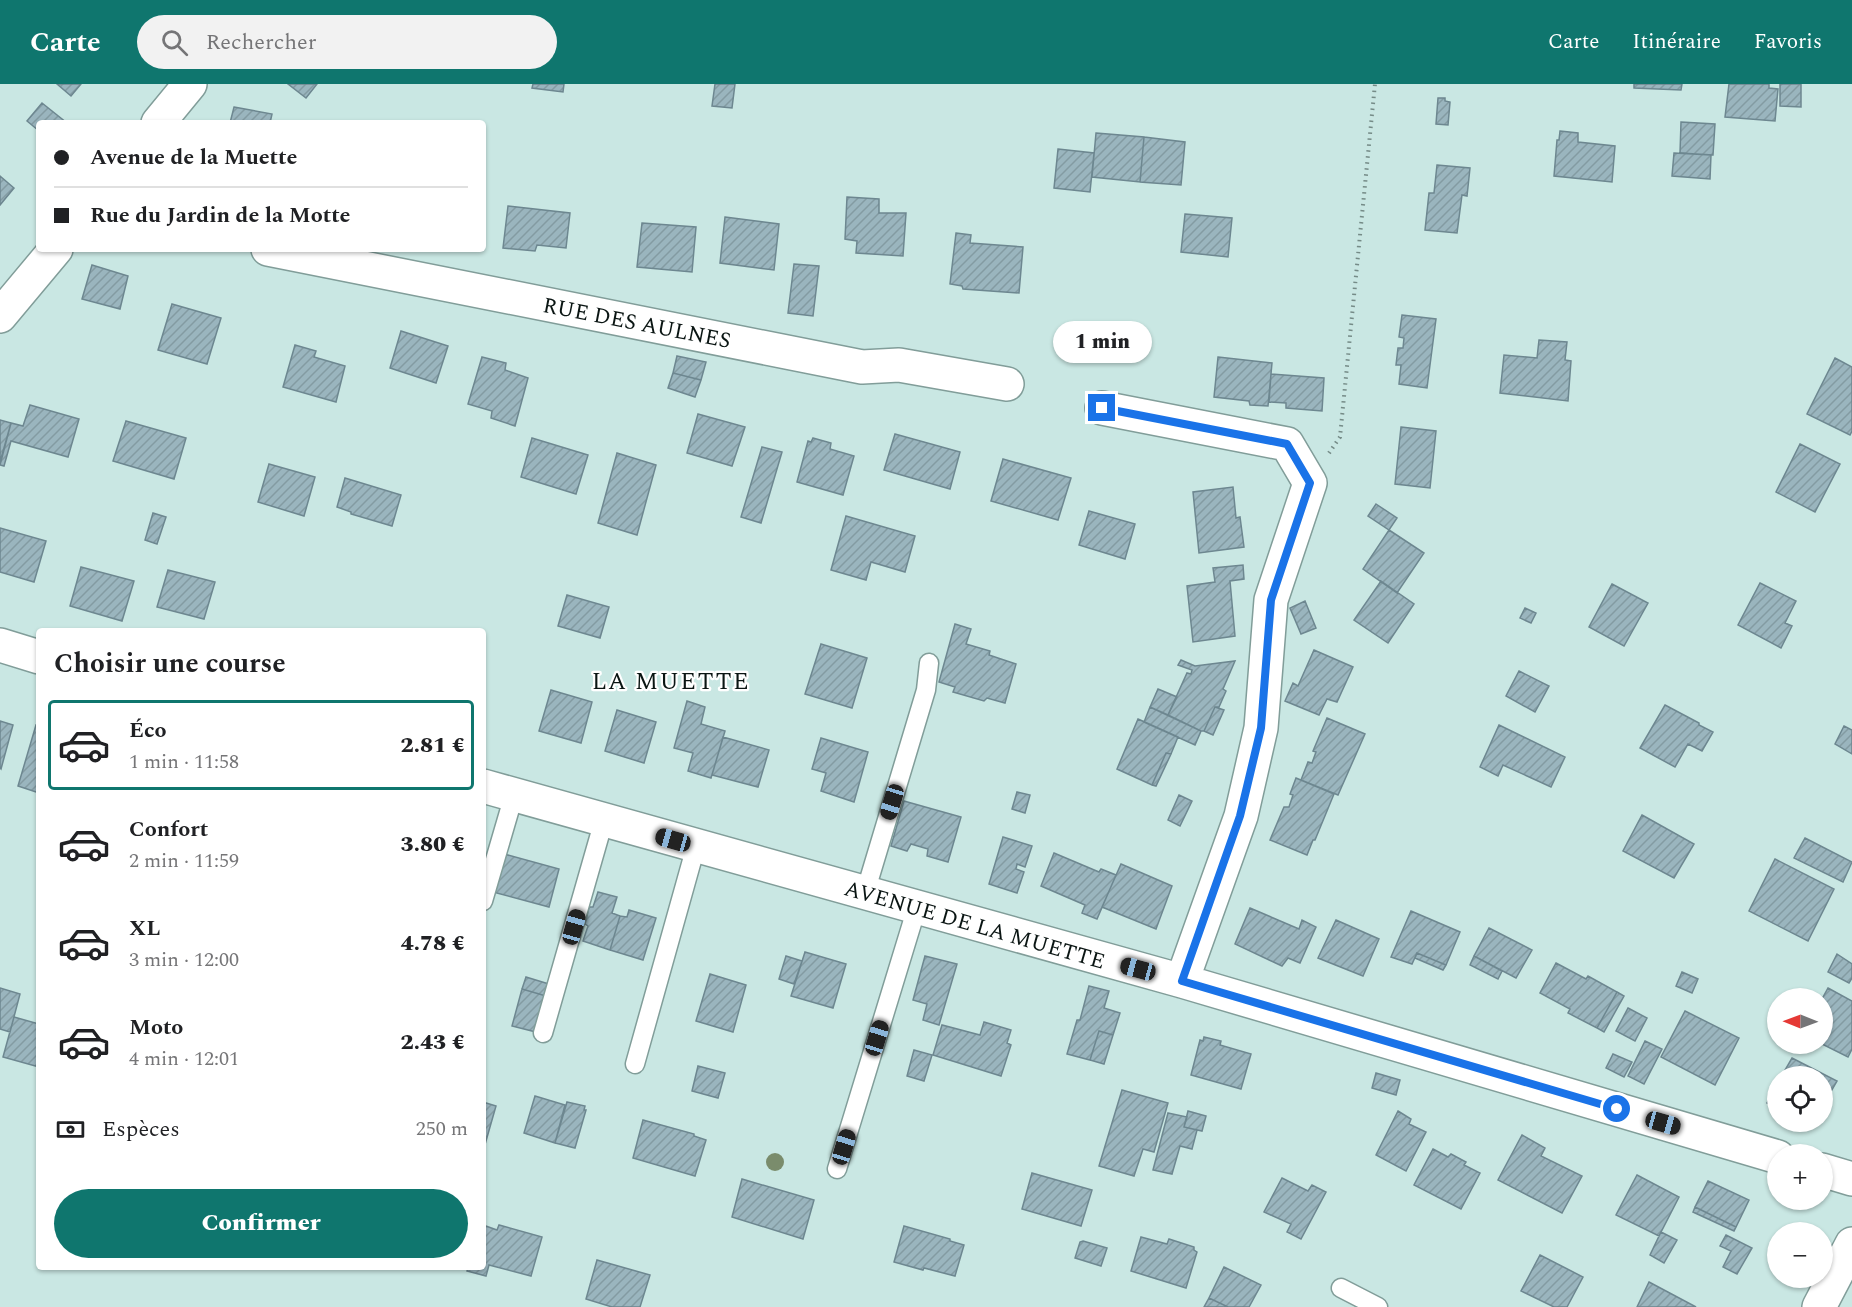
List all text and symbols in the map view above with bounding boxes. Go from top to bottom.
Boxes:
search box [137,15,557,69]
text: Carte [30,21,101,64]
icon: search [158,26,191,59]
text: Rechercher [206,26,316,59]
text: Carte [1548,26,1599,58]
text: Itinéraire [1632,26,1721,58]
text: Favoris [1754,26,1822,58]
text: Avenue de la Muette [90,141,297,174]
text: Rue du Jardin de la Motte [90,199,351,232]
street label: RUE DES AULNES [540,289,734,358]
callout: 1 min [1052,321,1152,363]
text: 1 min [1075,327,1130,357]
route end [1088,394,1115,421]
text: Choisir une course [54,643,286,685]
district label: LA MUETTE [592,664,750,700]
text: Éco [129,714,167,747]
icon: car [57,718,111,772]
text: 2.81 € [401,729,465,762]
text: 1 min · 11:58 [129,747,239,777]
car [878,782,906,822]
text: Confort [129,813,208,846]
icon: car [57,817,111,871]
car [653,826,693,854]
text: 3.80 € [401,828,465,861]
text: 2 min · 11:59 [129,846,239,876]
street label: AVENUE DE LA MUETTE [840,872,1109,979]
car [560,907,588,947]
text: XL [129,912,160,945]
icon: car [57,916,111,970]
text: 4.78 € [401,927,465,960]
text: 3 min · 12:00 [129,945,239,975]
car [1118,956,1158,982]
north arrow [1767,988,1833,1054]
map controls [1767,988,1833,1288]
text: Moto [129,1011,183,1044]
icon: car [57,1015,111,1069]
car [863,1018,891,1058]
text: 2.43 € [401,1026,465,1059]
text: 4 min · 12:01 [129,1044,239,1074]
button: locate [1767,1066,1833,1132]
route start [1603,1095,1630,1122]
car [1643,1109,1683,1137]
icon: cash [54,1113,87,1146]
text: Espèces [102,1113,180,1146]
text: 250 m [416,1114,468,1144]
car [830,1127,858,1167]
button: + [1767,1144,1833,1210]
button: Confirmer [54,1189,468,1258]
button: − [1767,1222,1833,1288]

